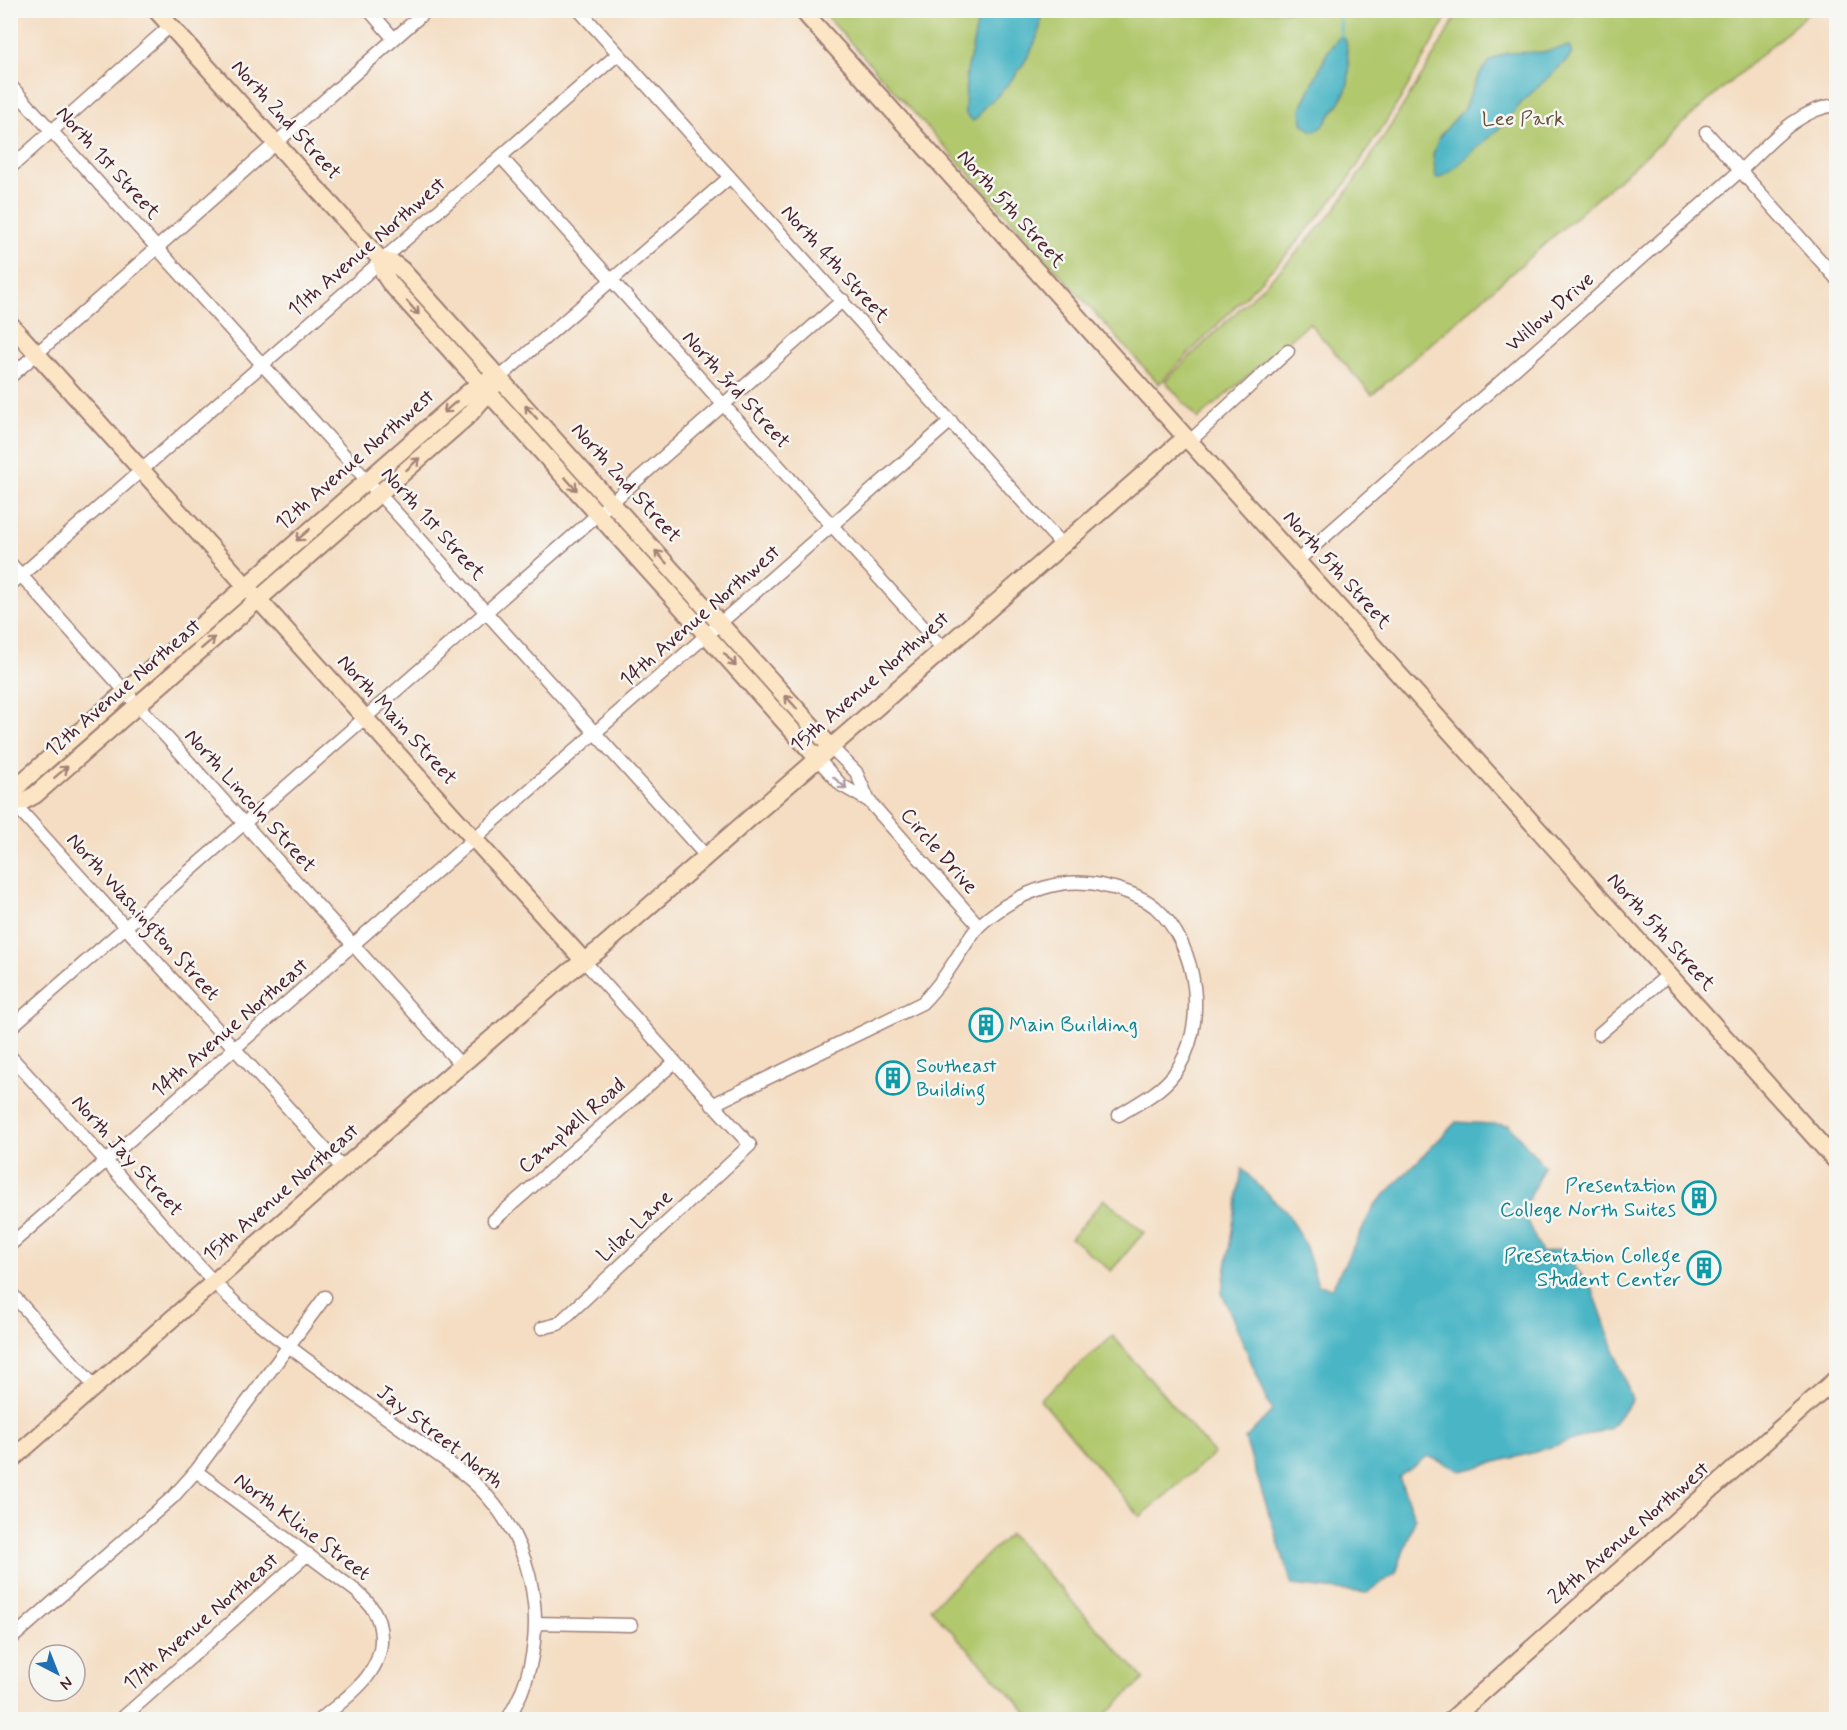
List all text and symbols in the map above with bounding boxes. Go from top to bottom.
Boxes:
street label: North 2nd Street [225,54,348,186]
street label: North 1st Street [49,100,167,226]
park label: Lee Park [1482,105,1564,133]
street label: North 5th Street [950,144,1072,275]
street label: 11th Avenue Northwest [282,170,452,323]
street label: North 4th Street [774,199,896,330]
street label: Willow Drive [1500,266,1600,358]
one-way arrow [406,300,420,315]
street label: North 3rd Street [675,325,797,455]
street label: 12th Avenue Northwest [269,383,441,537]
one-way arrow [443,400,458,414]
one-way arrow [524,405,538,420]
street label: North 2nd Street [565,417,688,549]
one-way arrow [405,457,420,471]
street label: North 1st Street [374,461,492,587]
one-way arrow [564,476,578,491]
street label: North 5th Street [1276,505,1398,636]
one-way arrow [296,528,311,542]
street label: 14th Avenue Northwest [614,538,787,694]
one-way arrow [654,550,668,565]
street label: 15th Avenue Northwest [784,604,956,759]
street label: 12th Avenue Northeast [39,612,208,764]
one-way arrow [200,637,216,650]
street label: North Main Street [331,649,463,792]
one-way arrow [723,652,737,667]
one-way arrow [784,695,798,710]
street label: North Lincoln Street [178,723,322,879]
one-way arrow [53,765,68,779]
one-way arrow [832,776,847,790]
street label: Circle Drive [894,802,984,900]
street label: North Washington Street [58,827,226,1009]
street label: North 5th Street [1600,867,1722,998]
street label: 14th Avenue Northeast [145,951,315,1104]
building icon: Main Building [968,1007,1004,1043]
place label: Main Building [1009,1011,1138,1039]
place label: Southeast Building [916,1052,997,1106]
building icon: Southeast Building [875,1060,911,1096]
street label: Campbell Road [512,1072,632,1180]
street label: North Jay Street [65,1089,189,1223]
street label: 15th Avenue Northeast [197,1117,366,1269]
place label: Presentation College North Suites [1500,1172,1676,1224]
building icon: Presentation College North Suites [1681,1180,1717,1216]
street label: Lilac Lane [591,1184,679,1268]
place label: Presentation College Student Center [1504,1242,1681,1294]
building icon: Presentation College Student Center [1686,1250,1722,1286]
street label: Jay Street North [371,1379,509,1495]
street label: 24th Avenue Northwest [1542,1455,1716,1611]
street label: North Kline Street [228,1466,376,1588]
street label: 17th Avenue Northeast [117,1546,285,1698]
north arrow [27,1643,87,1703]
text: N [55,1672,77,1694]

